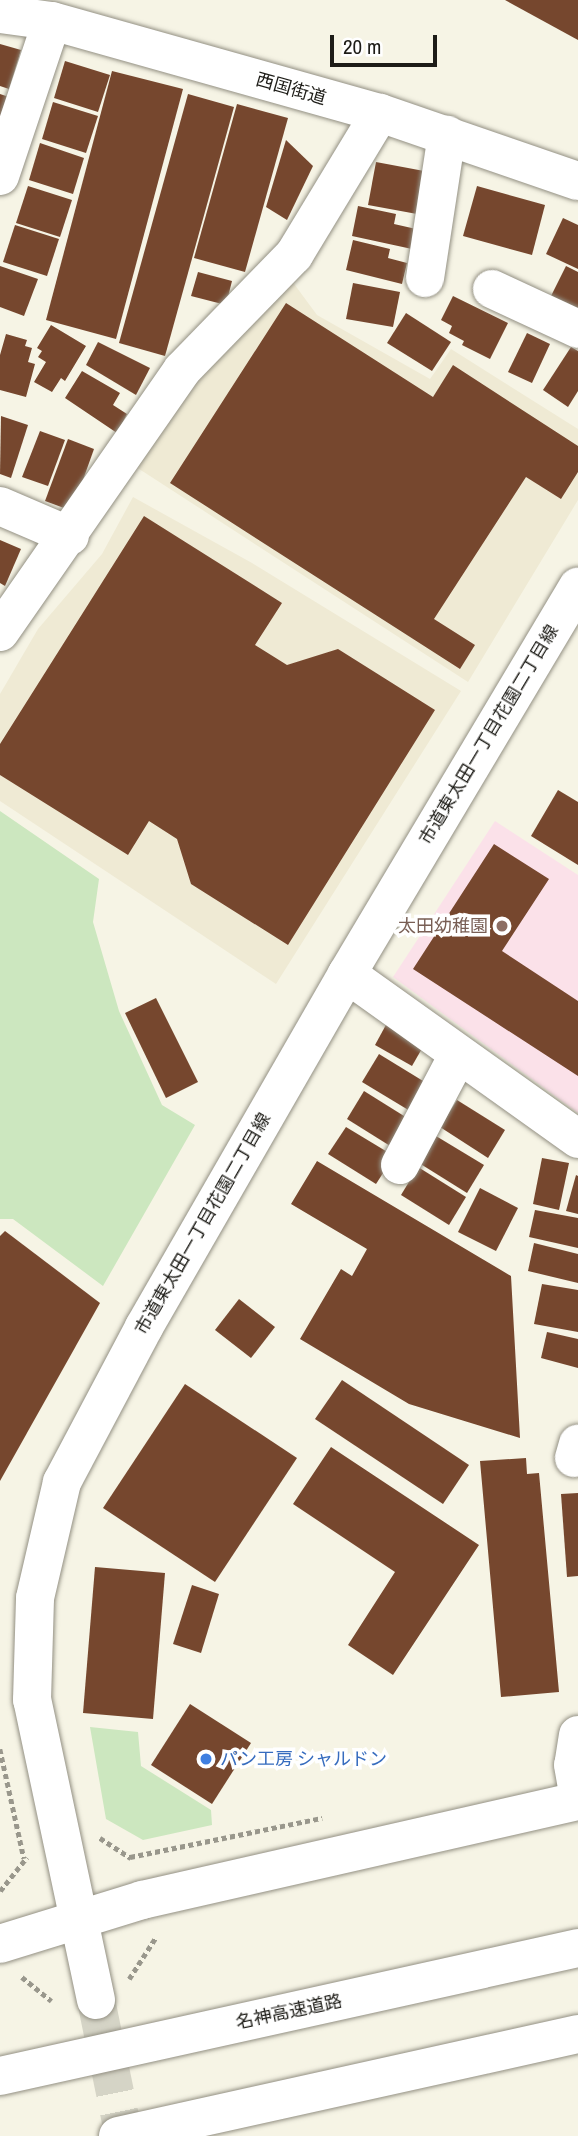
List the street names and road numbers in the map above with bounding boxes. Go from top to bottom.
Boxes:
street label: 西国街道 [253,69,329,109]
street label: 市道東太田一丁目花園二丁目線 [415,621,563,849]
street label: 市道東太田一丁目花園二丁目線 [131,1109,275,1339]
street label: 名神高速道路 [234,1990,344,2034]

